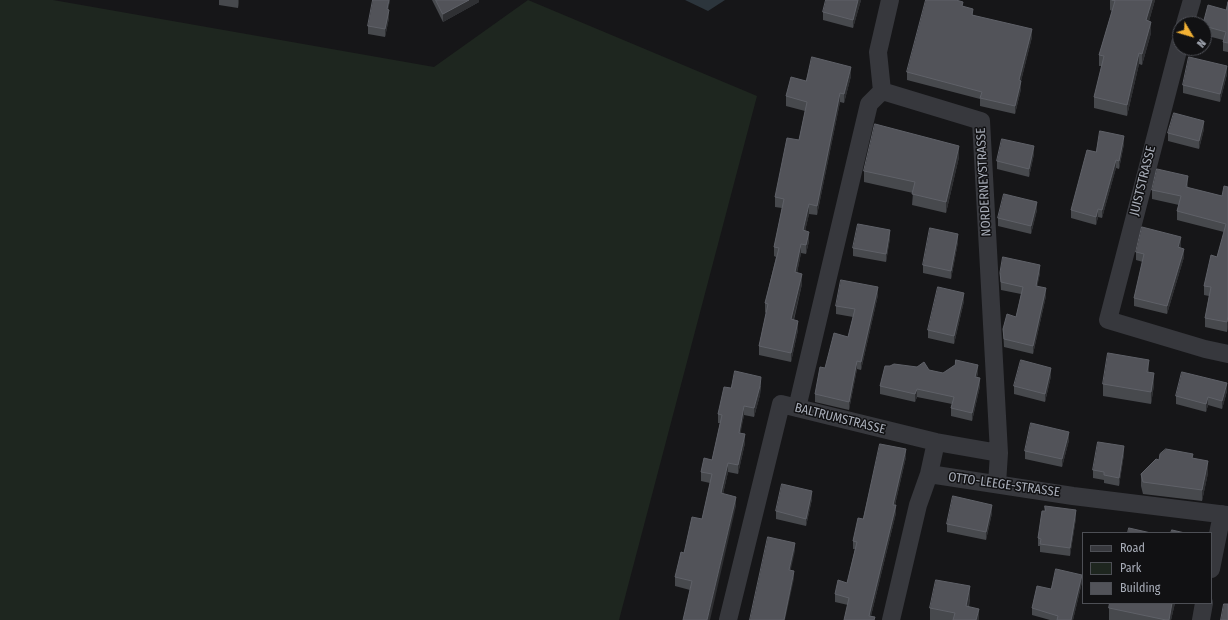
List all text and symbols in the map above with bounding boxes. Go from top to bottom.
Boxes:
north arrow [1172,16,1212,56]
text: N [1194,36,1208,50]
street label: NORDERNEYSTRASSE [973,127,995,237]
street label: JUISTSTRASSE [1127,144,1159,218]
street label: BALTRUMSTRASSE [793,400,887,438]
street label: OTTO-LEEGE-STRASSE [947,469,1061,501]
legend [1082,532,1212,604]
text: Road [1120,541,1145,555]
text: Park [1120,561,1141,575]
text: Building [1120,581,1160,595]

